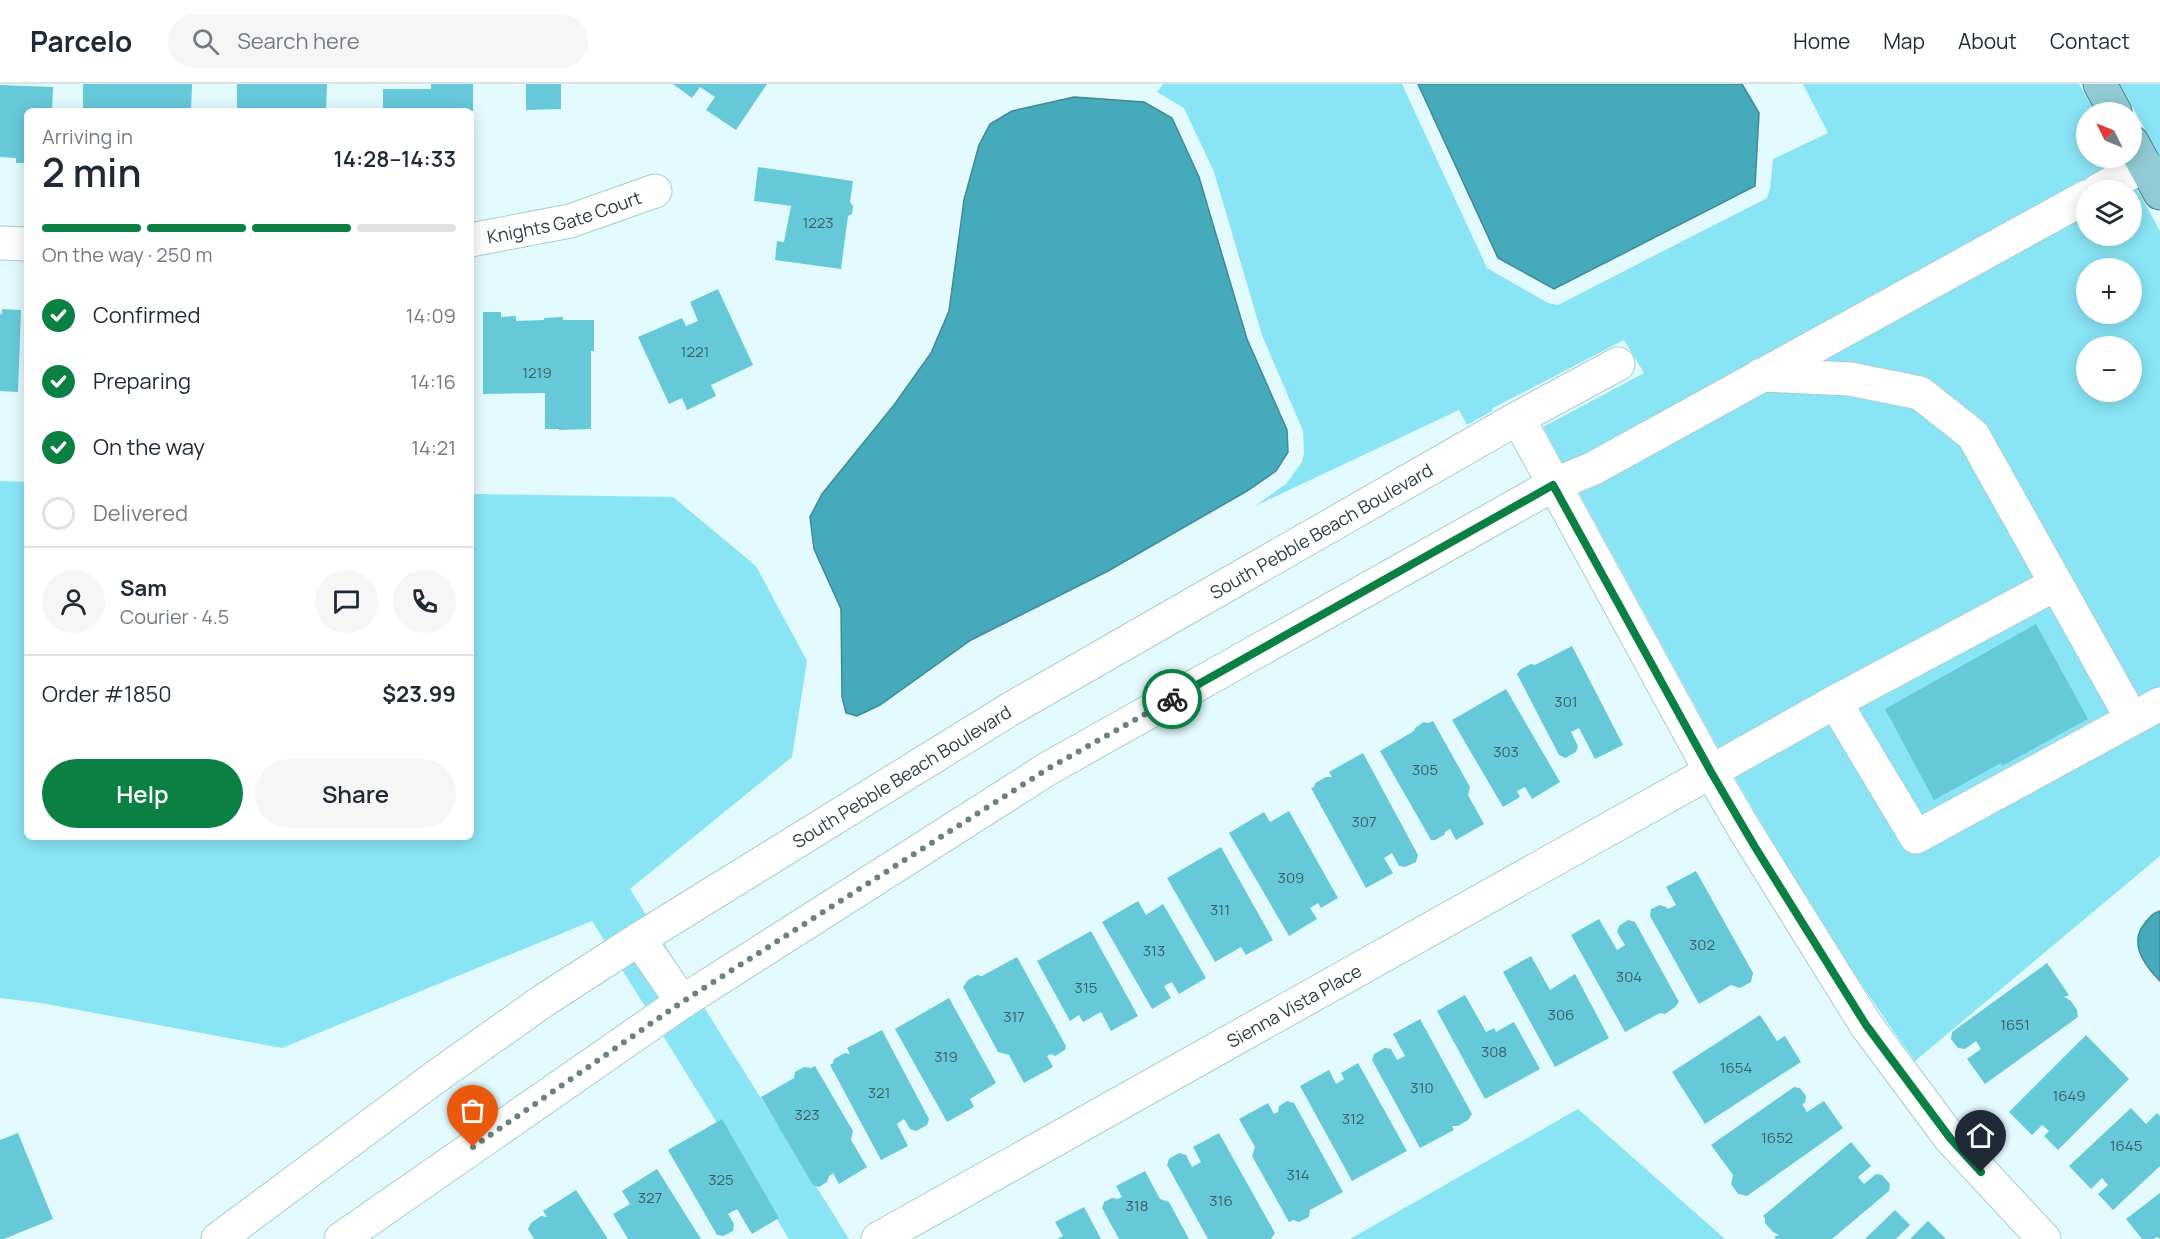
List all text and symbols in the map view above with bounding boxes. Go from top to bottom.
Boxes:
search box [168,14,588,68]
text: Parcelo [30,22,132,60]
icon: search [189,25,222,58]
text: Search here [237,26,360,56]
text: Home [1793,27,1850,55]
text: Map [1883,27,1925,55]
text: About [1958,27,2017,55]
text: Contact [2050,27,2130,55]
north arrow [2076,102,2142,168]
map controls [2076,102,2142,402]
text: Arriving in [42,123,133,150]
text: 14:28–14:33 [334,144,456,174]
text: 2 min [42,145,141,199]
button: layers [2076,180,2142,246]
street label: Knights Gate Court [485,185,644,249]
house number: 1223 [802,212,834,233]
text: On the way · 250 m [42,241,212,268]
button: + [2076,258,2142,324]
icon: check [42,299,75,332]
text: Confirmed [93,300,201,330]
text: 14:09 [406,302,456,329]
button: − [2076,336,2142,402]
house number: 1221 [681,341,709,362]
house number: 1219 [522,362,552,383]
icon: check [42,365,75,398]
text: Preparing [93,366,191,396]
text: 14:16 [410,368,456,395]
icon: check [42,431,75,464]
text: On the way [93,432,205,462]
text: 14:21 [411,434,456,461]
street label: South Pebble Beach Boulevard [1205,458,1437,604]
text: Delivered [93,498,188,528]
button: person [42,570,105,633]
button: chat [315,570,378,633]
button: phone [393,570,456,633]
text: Sam [120,573,167,603]
text: Courier · 4.5 [120,603,229,630]
courier [1142,669,1202,729]
text: Order #1850 [42,679,172,709]
text: $23.99 [382,679,456,709]
icon: bike [1156,683,1189,716]
house number: 301 [1554,691,1578,712]
street label: South Pebble Beach Boulevard [788,700,1015,853]
house number: 303 [1493,741,1519,762]
button: Help [42,759,243,828]
button: Share [255,759,456,828]
house number: 305 [1412,759,1438,780]
house number: 307 [1352,811,1376,832]
house number: 309 [1278,867,1304,888]
house number: 311 [1210,899,1230,920]
house number: 302 [1689,934,1715,955]
house number: 313 [1143,940,1165,961]
street label: Sienna Vista Place [1222,958,1366,1053]
house number: 304 [1616,966,1642,987]
house number: 315 [1075,977,1097,998]
house number: 306 [1548,1004,1574,1025]
house number: 317 [1003,1006,1025,1027]
house number: 1651 [2000,1014,2030,1035]
house number: 308 [1481,1041,1507,1062]
house number: 319 [934,1046,958,1067]
house number: 1654 [1720,1057,1752,1078]
house number: 310 [1410,1077,1434,1098]
house number: 321 [868,1082,890,1103]
pin [447,1085,498,1147]
house number: 1649 [2052,1085,2086,1106]
icon: bag [456,1094,489,1127]
house number: 323 [794,1104,820,1125]
house number: 312 [1342,1108,1364,1129]
pin [1955,1110,2006,1172]
icon: home [1964,1119,1997,1152]
house number: 1652 [1761,1127,1793,1148]
house number: 1645 [2110,1135,2142,1156]
house number: 314 [1287,1164,1310,1185]
house number: 325 [708,1169,734,1190]
house number: 327 [638,1187,662,1208]
house number: 316 [1209,1190,1233,1211]
house number: 318 [1126,1195,1148,1216]

